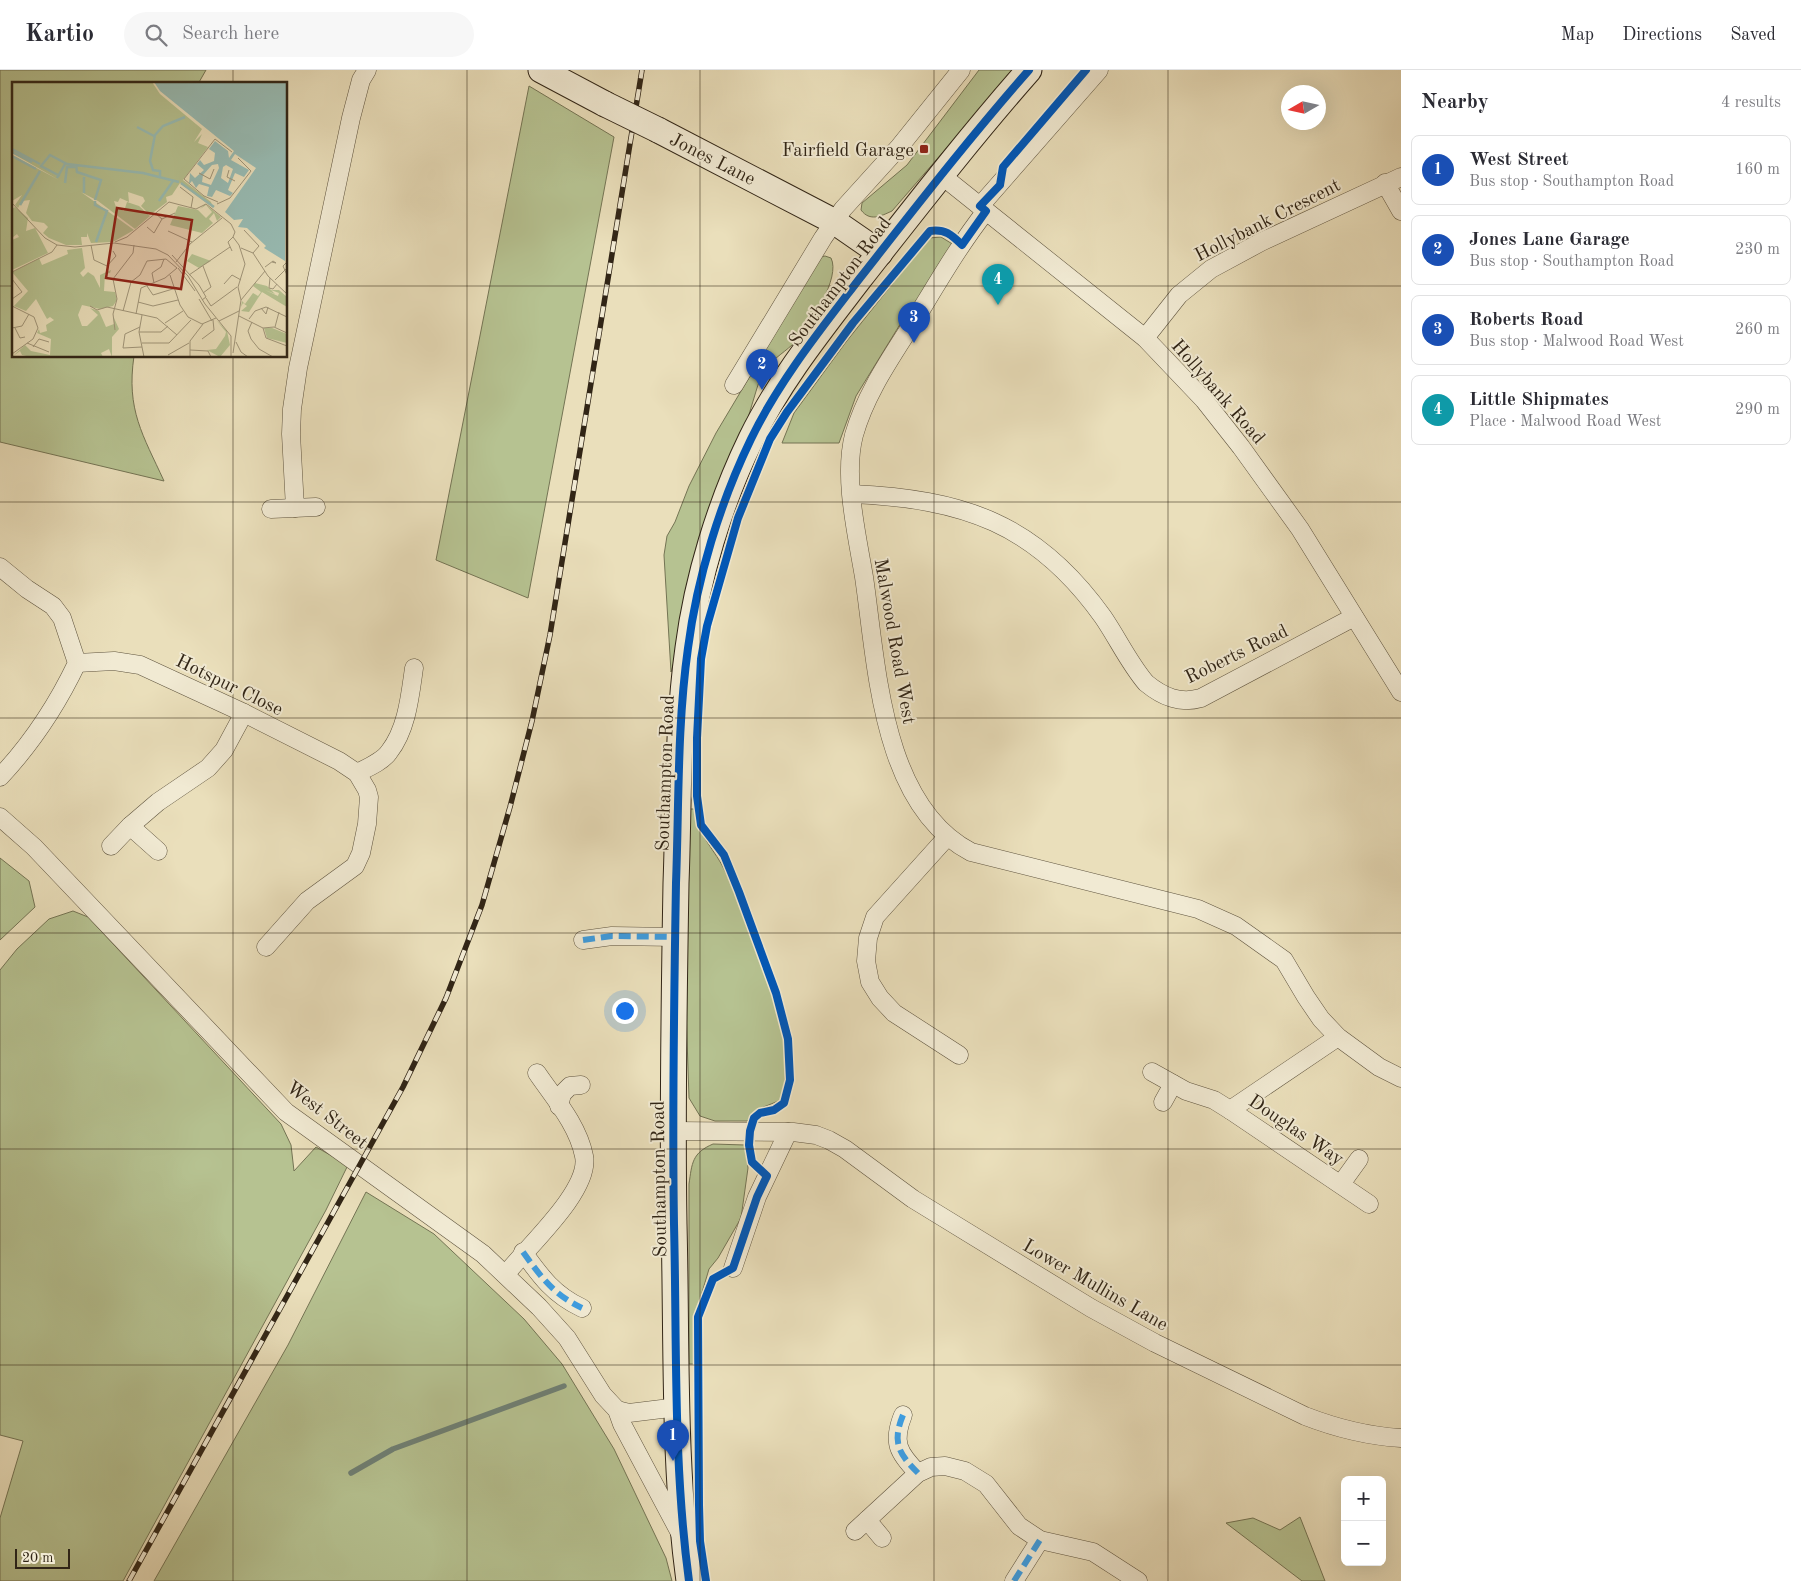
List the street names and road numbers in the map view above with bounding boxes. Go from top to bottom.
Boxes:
street label: Jones Lane [666,131,758,190]
street label: Hollybank Crescent [1192,176,1344,266]
street label: Southampton Road [786,214,896,351]
street label: Hollybank Road [1167,337,1268,449]
street label: Malwood Road West [870,557,917,726]
street label: Roberts Road [1183,622,1292,688]
street label: Hotspur Close [172,652,286,720]
street label: Southampton Road [654,694,679,852]
street label: West Street [282,1078,371,1154]
street label: Douglas Way [1244,1092,1347,1170]
street label: Southampton Road [650,1100,671,1257]
street label: Lower Mullins Lane [1019,1237,1170,1335]

